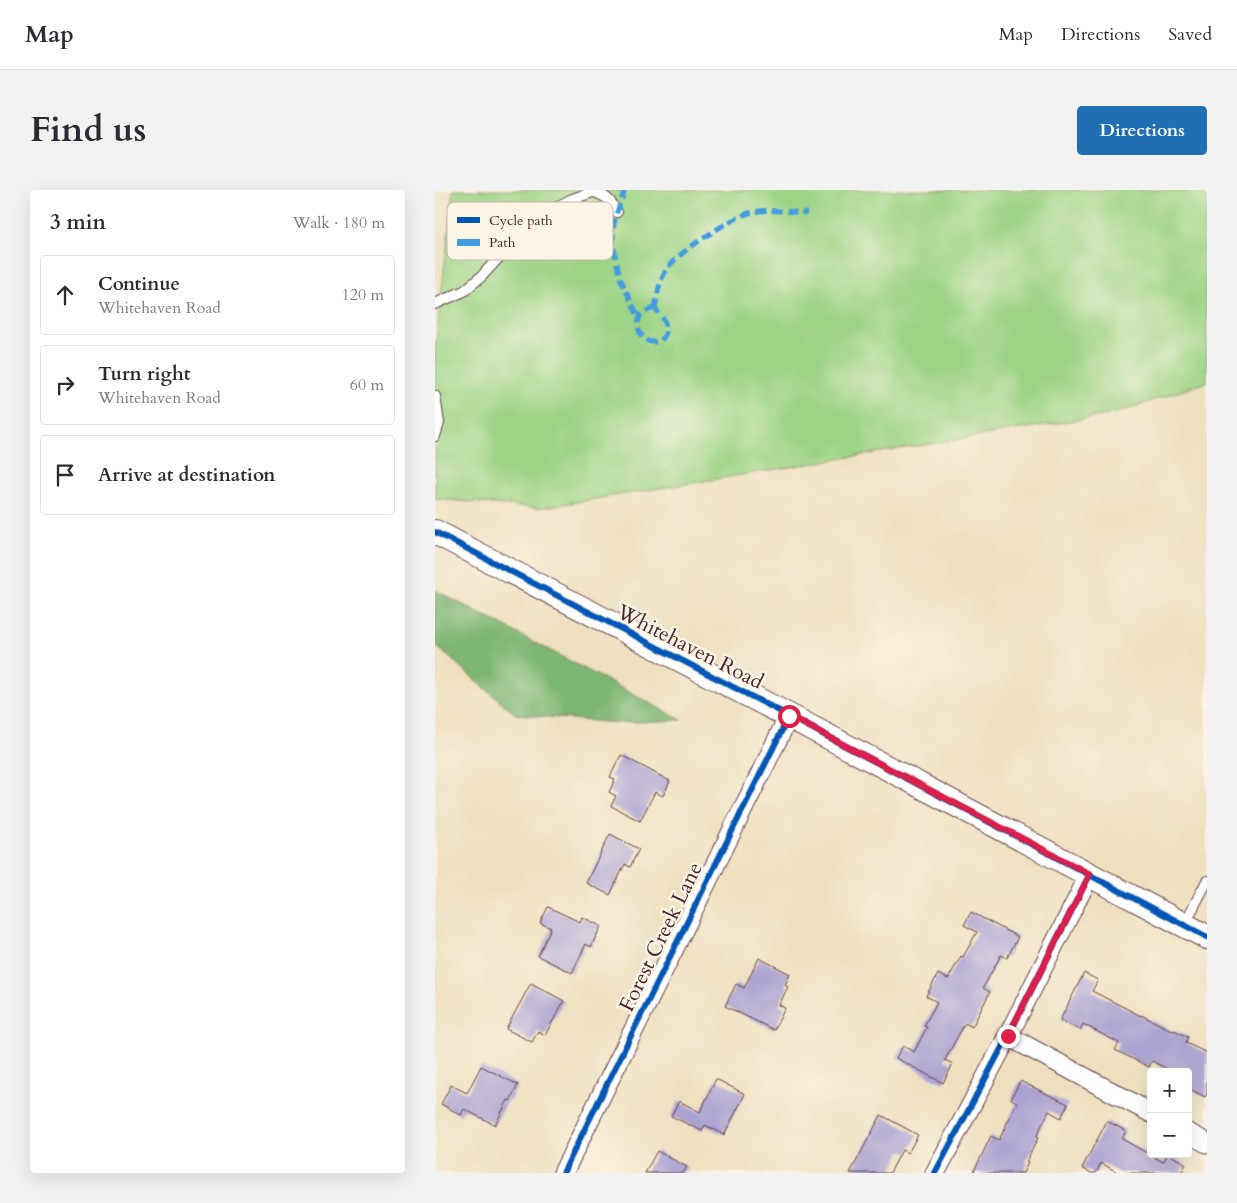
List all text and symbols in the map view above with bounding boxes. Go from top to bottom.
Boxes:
text: Map [25,18,74,51]
text: Map [999,22,1033,47]
text: Directions [1061,22,1140,47]
text: Saved [1168,22,1212,47]
text: Find us [30,106,146,154]
button: Directions [1077,106,1207,155]
legend [447,202,613,260]
text: 3 min [50,208,106,237]
text: Cycle path [489,211,553,230]
text: Walk · 180 m [293,212,385,234]
text: Path [489,233,516,252]
text: Continue [98,271,180,297]
icon: ahead [51,281,79,309]
text: 120 m [342,284,384,306]
text: Whitehaven Road [98,297,221,319]
text: Turn right [98,361,190,387]
icon: right [51,371,79,399]
text: 60 m [350,374,384,396]
text: Whitehaven Road [98,387,221,409]
icon: arrive [51,461,79,489]
text: Arrive at destination [98,462,275,488]
street label: Whitehaven Road [611,597,768,697]
route start [778,705,801,728]
street label: Forest Creek Lane [612,858,710,1016]
route end [997,1025,1020,1048]
map controls [1147,1068,1192,1158]
button: + [1147,1068,1192,1113]
button: − [1147,1113,1192,1158]

